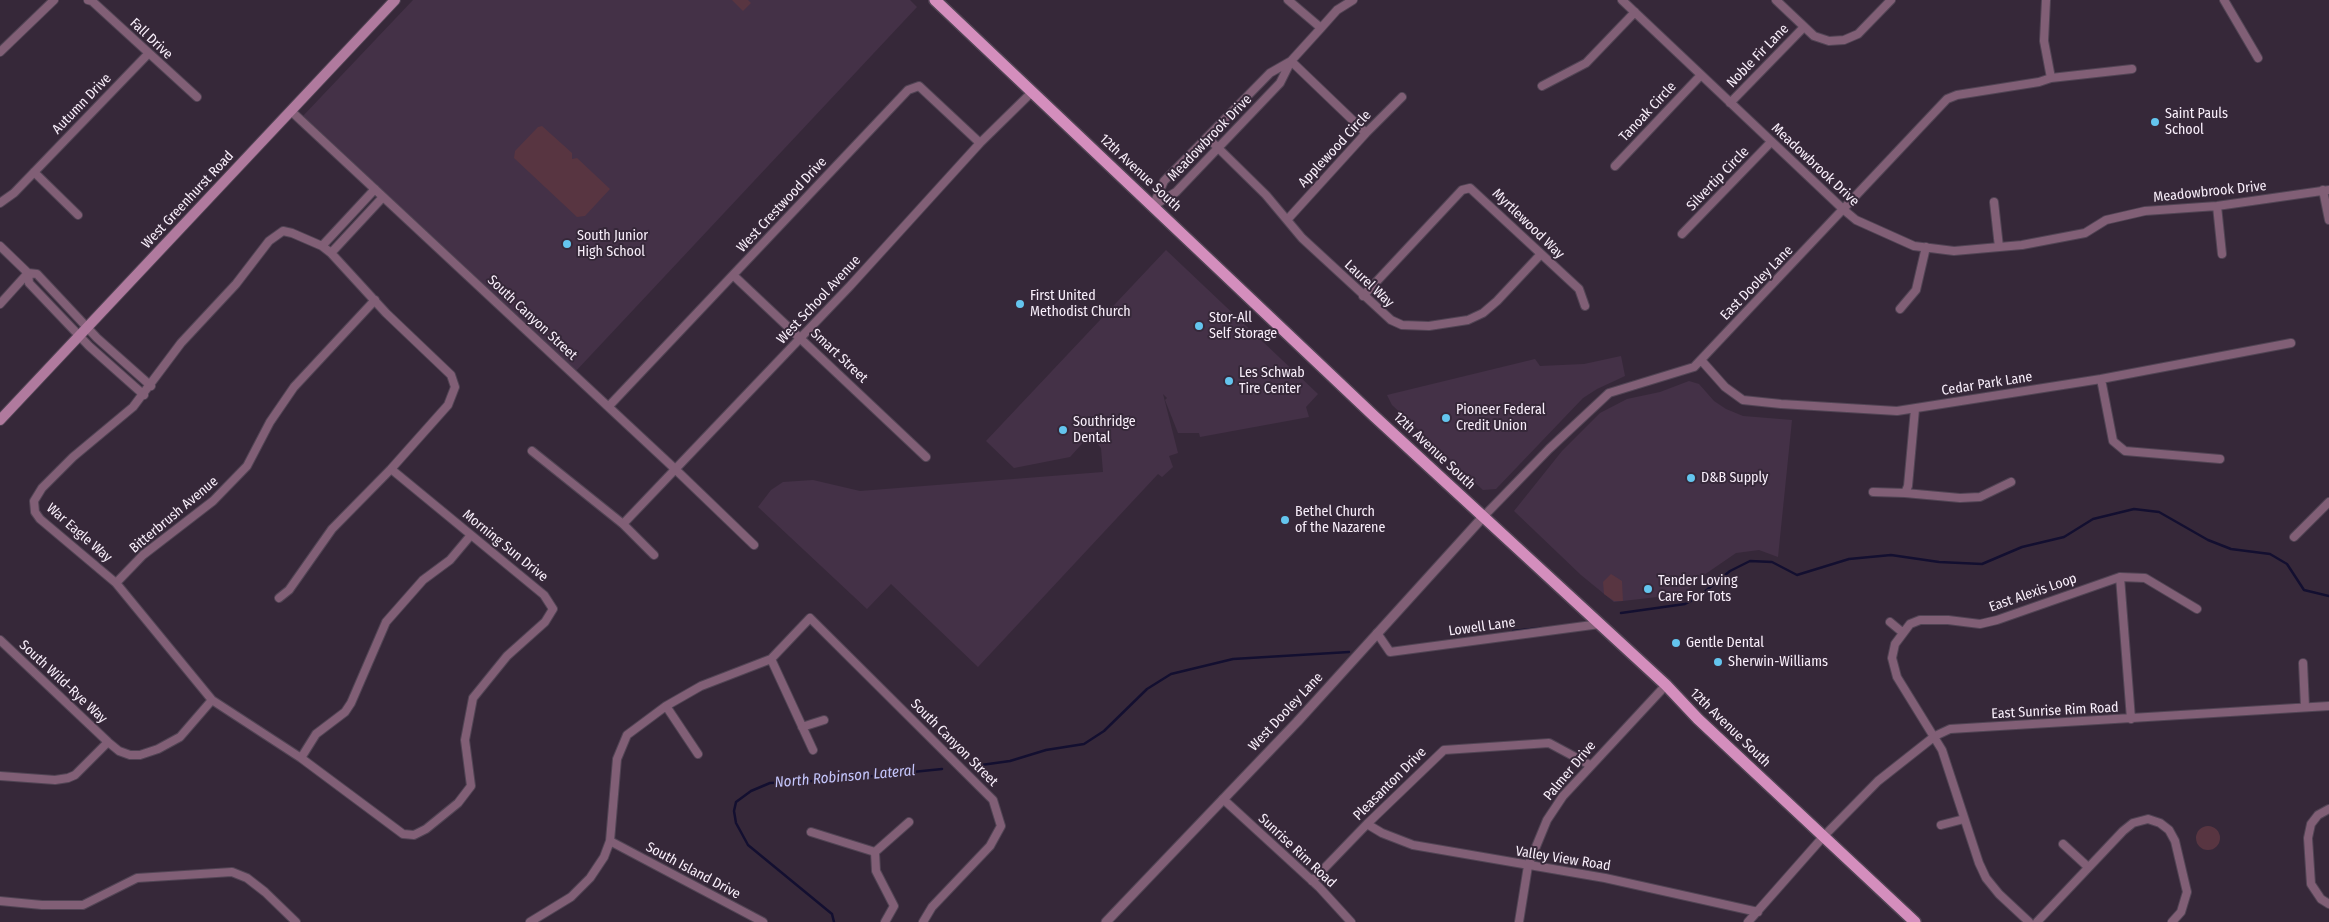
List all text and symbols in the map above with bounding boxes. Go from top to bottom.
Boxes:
street label: Fall Drive [126,15,176,63]
street label: Noble Fir Lane [1724,21,1792,91]
street label: Autumn Drive [49,70,115,138]
street label: Tanoak Circle [1616,79,1680,145]
street label: Meadowbrook Drive [1164,91,1256,185]
place label: Saint Pauls School [2165,106,2228,138]
street label: Applewood Circle [1295,107,1375,191]
marker: Saint Pauls School [2149,116,2161,128]
street label: Meadowbrook Drive [1768,120,1862,210]
street label: 12th Avenue South [1096,131,1184,215]
street label: Silvertip Circle [1683,143,1753,215]
street label: West Greenhurst Road [139,148,237,252]
street label: West Crestwood Drive [733,154,831,256]
street label: Meadowbrook Drive [2153,178,2267,206]
street label: Myrtlewood Way [1488,185,1568,263]
place label: South Junior High School [577,228,648,260]
marker: South Junior High School [561,238,573,250]
street label: East Dooley Lane [1717,242,1797,324]
street label: West School Avenue [774,252,864,348]
street label: Laurel Way [1341,257,1397,311]
street label: South Canyon Street [484,272,580,364]
place label: First United Methodist Church [1030,288,1131,321]
marker: First United Methodist Church [1014,298,1026,310]
place label: Stor-All Self Storage [1209,310,1277,342]
marker: Stor-All Self Storage [1193,320,1205,332]
street label: Smart Street [807,325,871,387]
place label: Les Schwab Tire Center [1239,365,1305,398]
street label: Cedar Park Lane [1940,369,2034,399]
marker: Les Schwab Tire Center [1223,375,1235,387]
place label: Pioneer Federal Credit Union [1456,402,1545,434]
street label: 12th Avenue South [1390,409,1478,493]
marker: Pioneer Federal Credit Union [1440,412,1452,424]
place label: Southridge Dental [1073,414,1136,447]
marker: Southridge Dental [1057,424,1069,436]
place label: D&B Supply [1701,470,1768,486]
marker: D&B Supply [1685,472,1697,484]
street label: Bitterbrush Avenue [126,473,222,557]
street label: War Eagle Way [43,500,115,566]
place label: Bethel Church of the Nazarene [1295,504,1385,536]
street label: Morning Sun Drive [459,506,551,586]
marker: Bethel Church of the Nazarene [1279,514,1291,526]
street label: East Alexis Loop [1987,570,2079,616]
place label: Tender Loving Care For Tots [1658,573,1738,606]
marker: Tender Loving Care For Tots [1642,583,1654,595]
street label: Lowell Lane [1448,614,1516,640]
place label: Gentle Dental [1686,635,1764,651]
street label: South Wild-Rye Way [16,637,110,727]
marker: Gentle Dental [1670,637,1682,649]
place label: Sherwin-Williams [1728,654,1828,670]
marker: Sherwin-Williams [1712,656,1724,668]
street label: West Dooley Lane [1245,669,1327,755]
street label: 12th Avenue South [1686,685,1774,771]
street label: South Canyon Street [907,696,1001,790]
street label: East Sunrise Rim Road [1991,699,2119,723]
street label: Palmer Drive [1540,738,1600,804]
street label: Pleasanton Drive [1350,744,1430,824]
water label: North Robinson Lateral [774,762,916,792]
street label: Sunrise Rim Road [1255,811,1339,891]
street label: South Island Drive [643,839,743,903]
street label: Valley View Road [1514,843,1612,875]

